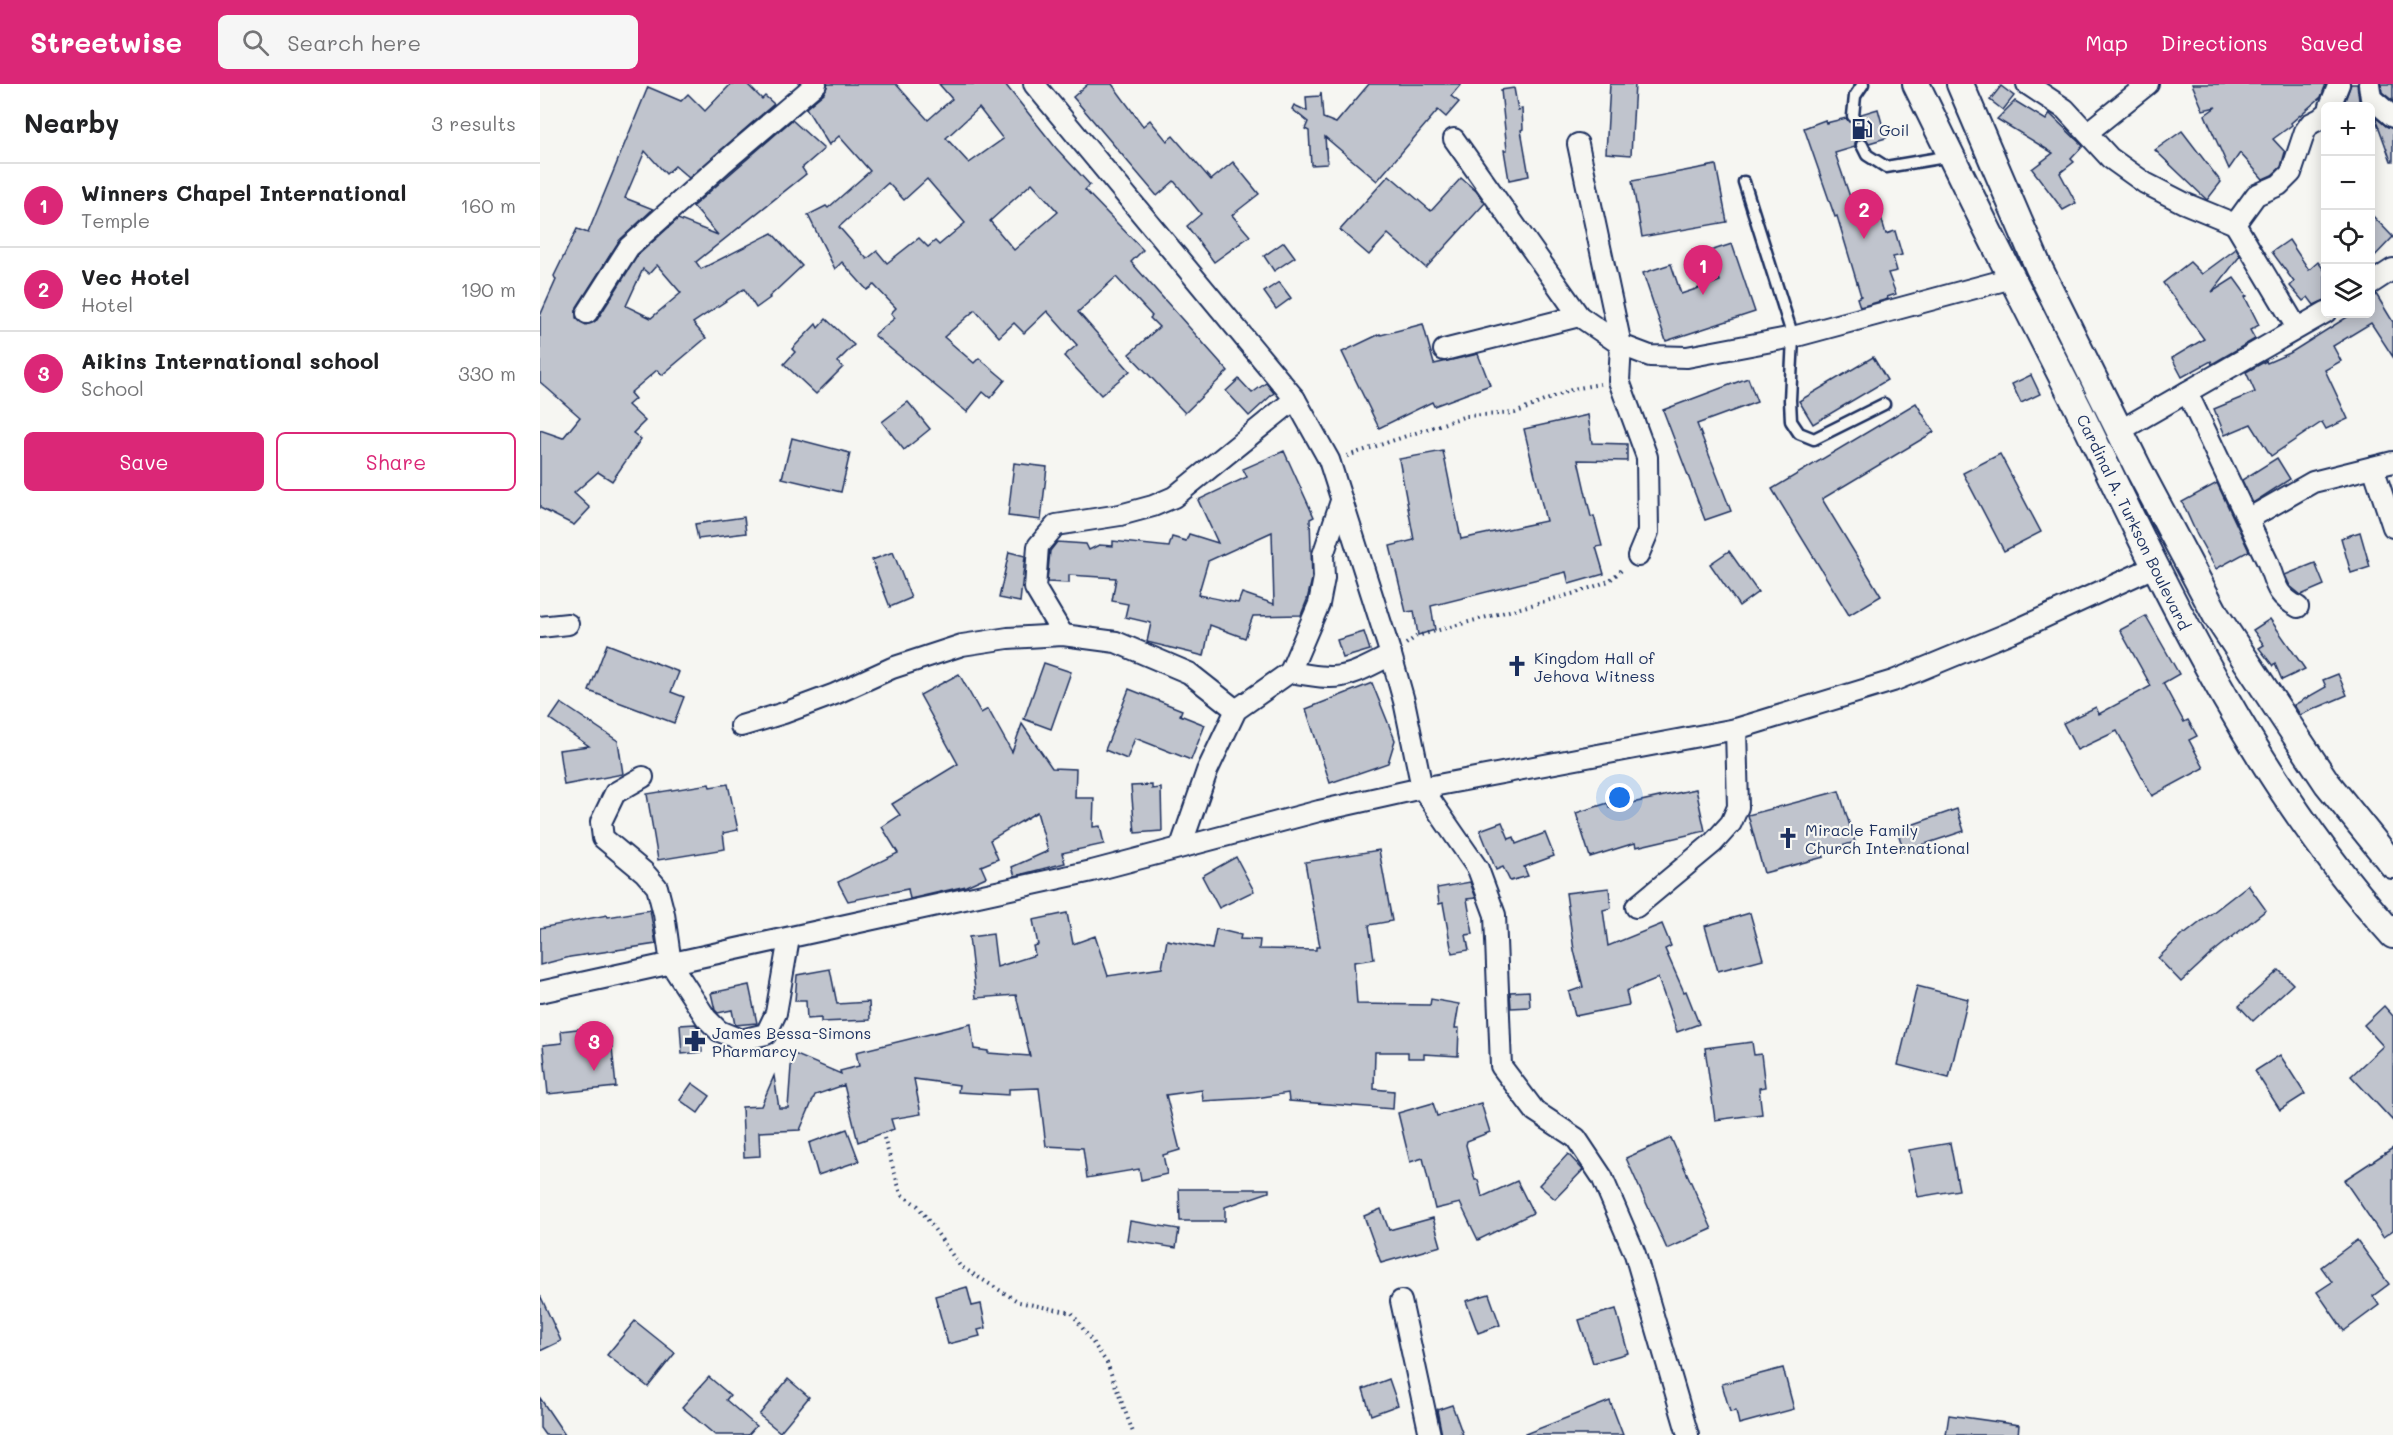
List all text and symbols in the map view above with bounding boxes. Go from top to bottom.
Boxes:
search box [218,15,638,69]
text: Streetwise [30,24,182,60]
icon: search [239,26,272,59]
text: Search here [287,28,421,57]
text: Map [2085,29,2128,56]
text: Directions [2161,29,2268,56]
text: Saved [2301,29,2363,56]
map controls [2321,102,2375,318]
button: + [2321,102,2375,156]
text: Nearby [24,106,119,140]
text: 3 results [431,110,516,136]
fuel station icon: Goil [1850,117,1874,141]
place label: Goil [1879,119,1909,140]
button: − [2321,156,2375,210]
text: Winners Chapel International [81,178,406,207]
pin: 2 [1844,190,1884,239]
text: 1 [39,192,48,218]
text: 160 m [460,192,516,218]
text: Temple [81,207,150,233]
button: locate [2321,210,2375,264]
pin: 1 [1684,246,1722,295]
text: Vec Hotel [81,262,190,291]
button: layers [2321,264,2375,318]
text: 2 [38,276,49,302]
text: 190 m [461,276,516,302]
text: Hotel [81,291,133,317]
text: Aikins International school [81,346,379,375]
text: 3 [38,360,50,386]
text: 330 m [458,360,516,386]
text: School [81,375,144,401]
street label: Cardinal A. Turkson Boulevard [2073,411,2195,633]
button: Save [24,432,264,491]
button: Share [276,432,516,491]
place label: Kingdom Hall of Jehova Witness [1534,647,1655,686]
church icon: Kingdom Hall of Jehova Witness [1505,654,1529,678]
your location [1605,783,1634,812]
place label: Miracle Family Church International [1805,819,1970,858]
church icon: Miracle Family Church International [1776,826,1800,850]
pin: 3 [574,1022,614,1071]
place label: James Bessa-Simons Pharmarcy [712,1022,871,1061]
pharmacy icon: James Bessa-Simons Pharmarcy [683,1029,707,1053]

